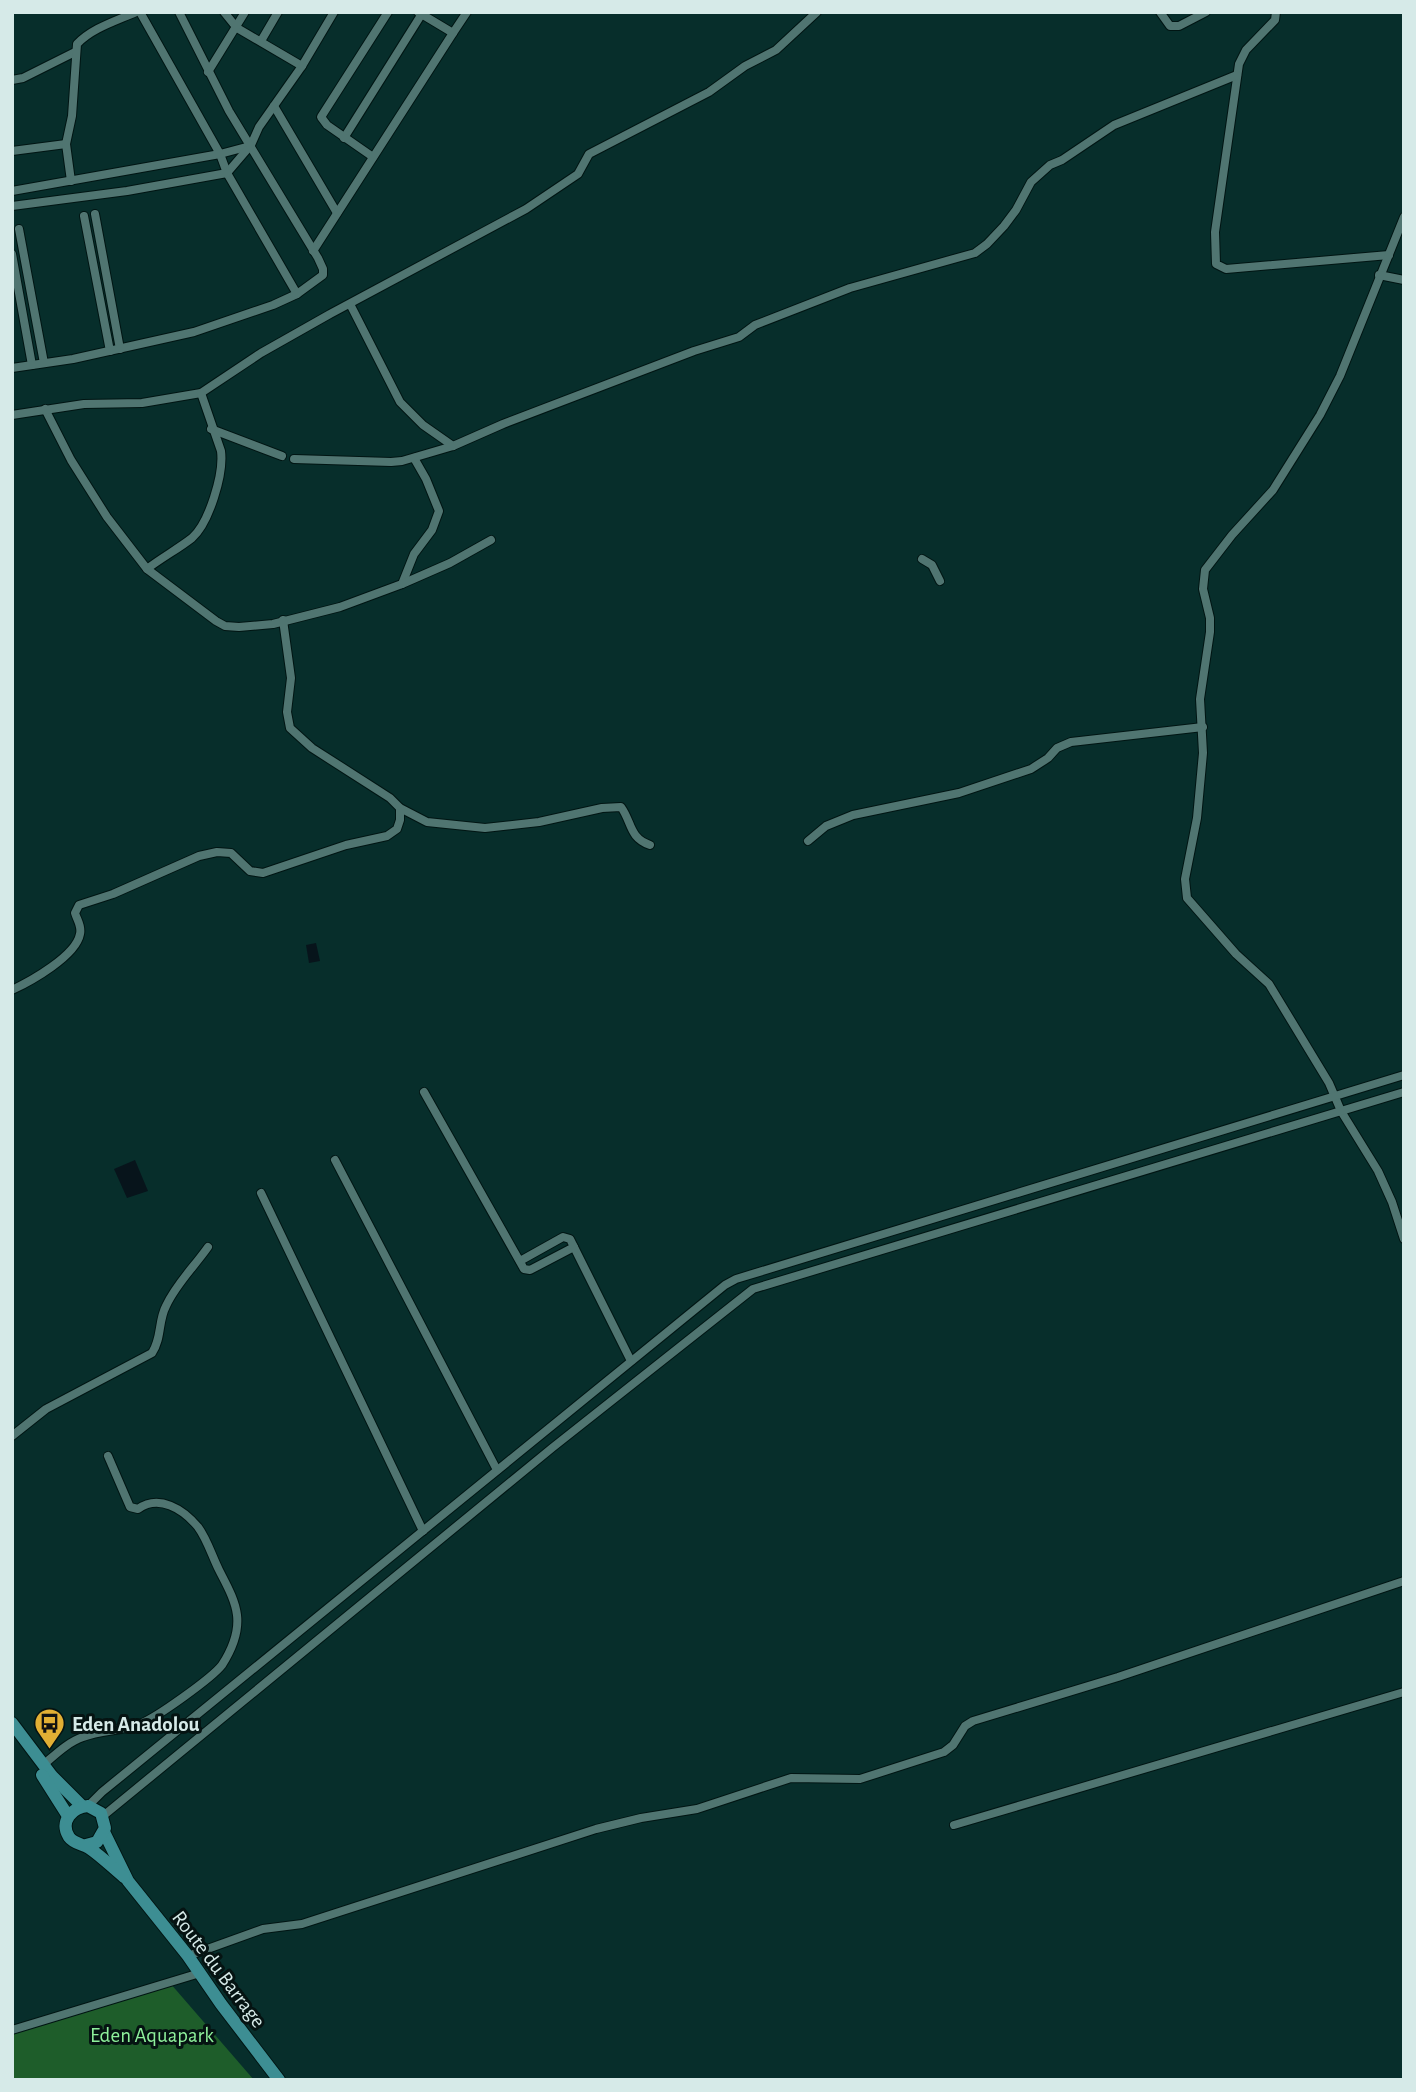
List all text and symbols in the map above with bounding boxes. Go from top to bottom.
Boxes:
bus stop icon: Eden Anadolou [32,1707,66,1751]
place label: Eden Anadolou [72,1714,200,1735]
street label: Route du Barrage [168,1907,269,2032]
park label: Eden Aquapark [90,2025,214,2046]

